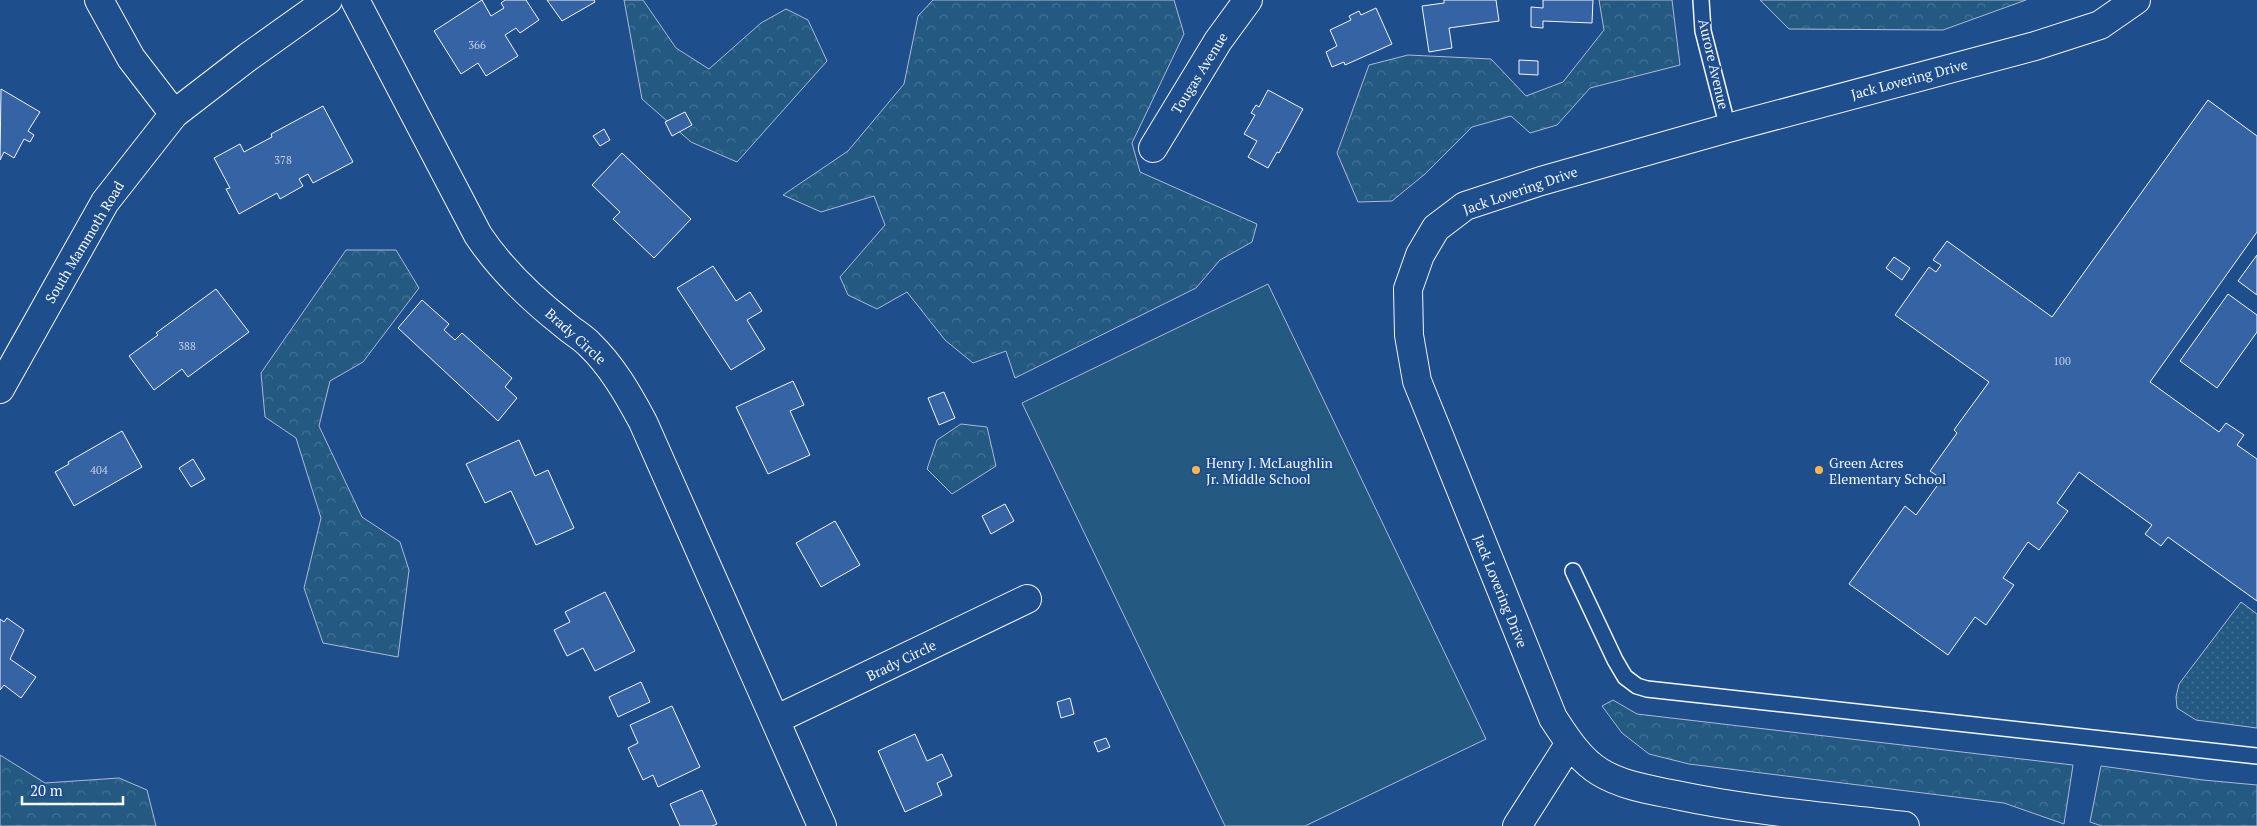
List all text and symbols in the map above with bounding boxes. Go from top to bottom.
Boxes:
street label: Aurore Avenue [1694,17,1734,111]
street label: Tougas Avenue [1166,29,1232,117]
house number: 366 [468,38,486,52]
street label: Jack Lovering Drive [1849,54,1969,104]
house number: 378 [274,153,292,167]
street label: Jack Lovering Drive [1460,161,1580,219]
street label: South Mammoth Road [40,177,128,307]
street label: Brady Circle [542,304,610,368]
house number: 388 [178,339,196,353]
house number: 100 [2053,354,2071,368]
place label: Henry J. McLaughlin Jr. Middle School [1206,453,1334,488]
place label: Green Acres Elementary School [1829,453,1946,488]
house number: 404 [90,463,108,477]
marker: Henry J. McLaughlin Jr. Middle School [1190,464,1202,476]
marker: Green Acres Elementary School [1813,464,1825,476]
street label: Jack Lovering Drive [1470,532,1532,650]
street label: Brady Circle [863,635,939,685]
scale bar [22,774,124,806]
text: 20 m [30,780,63,800]

